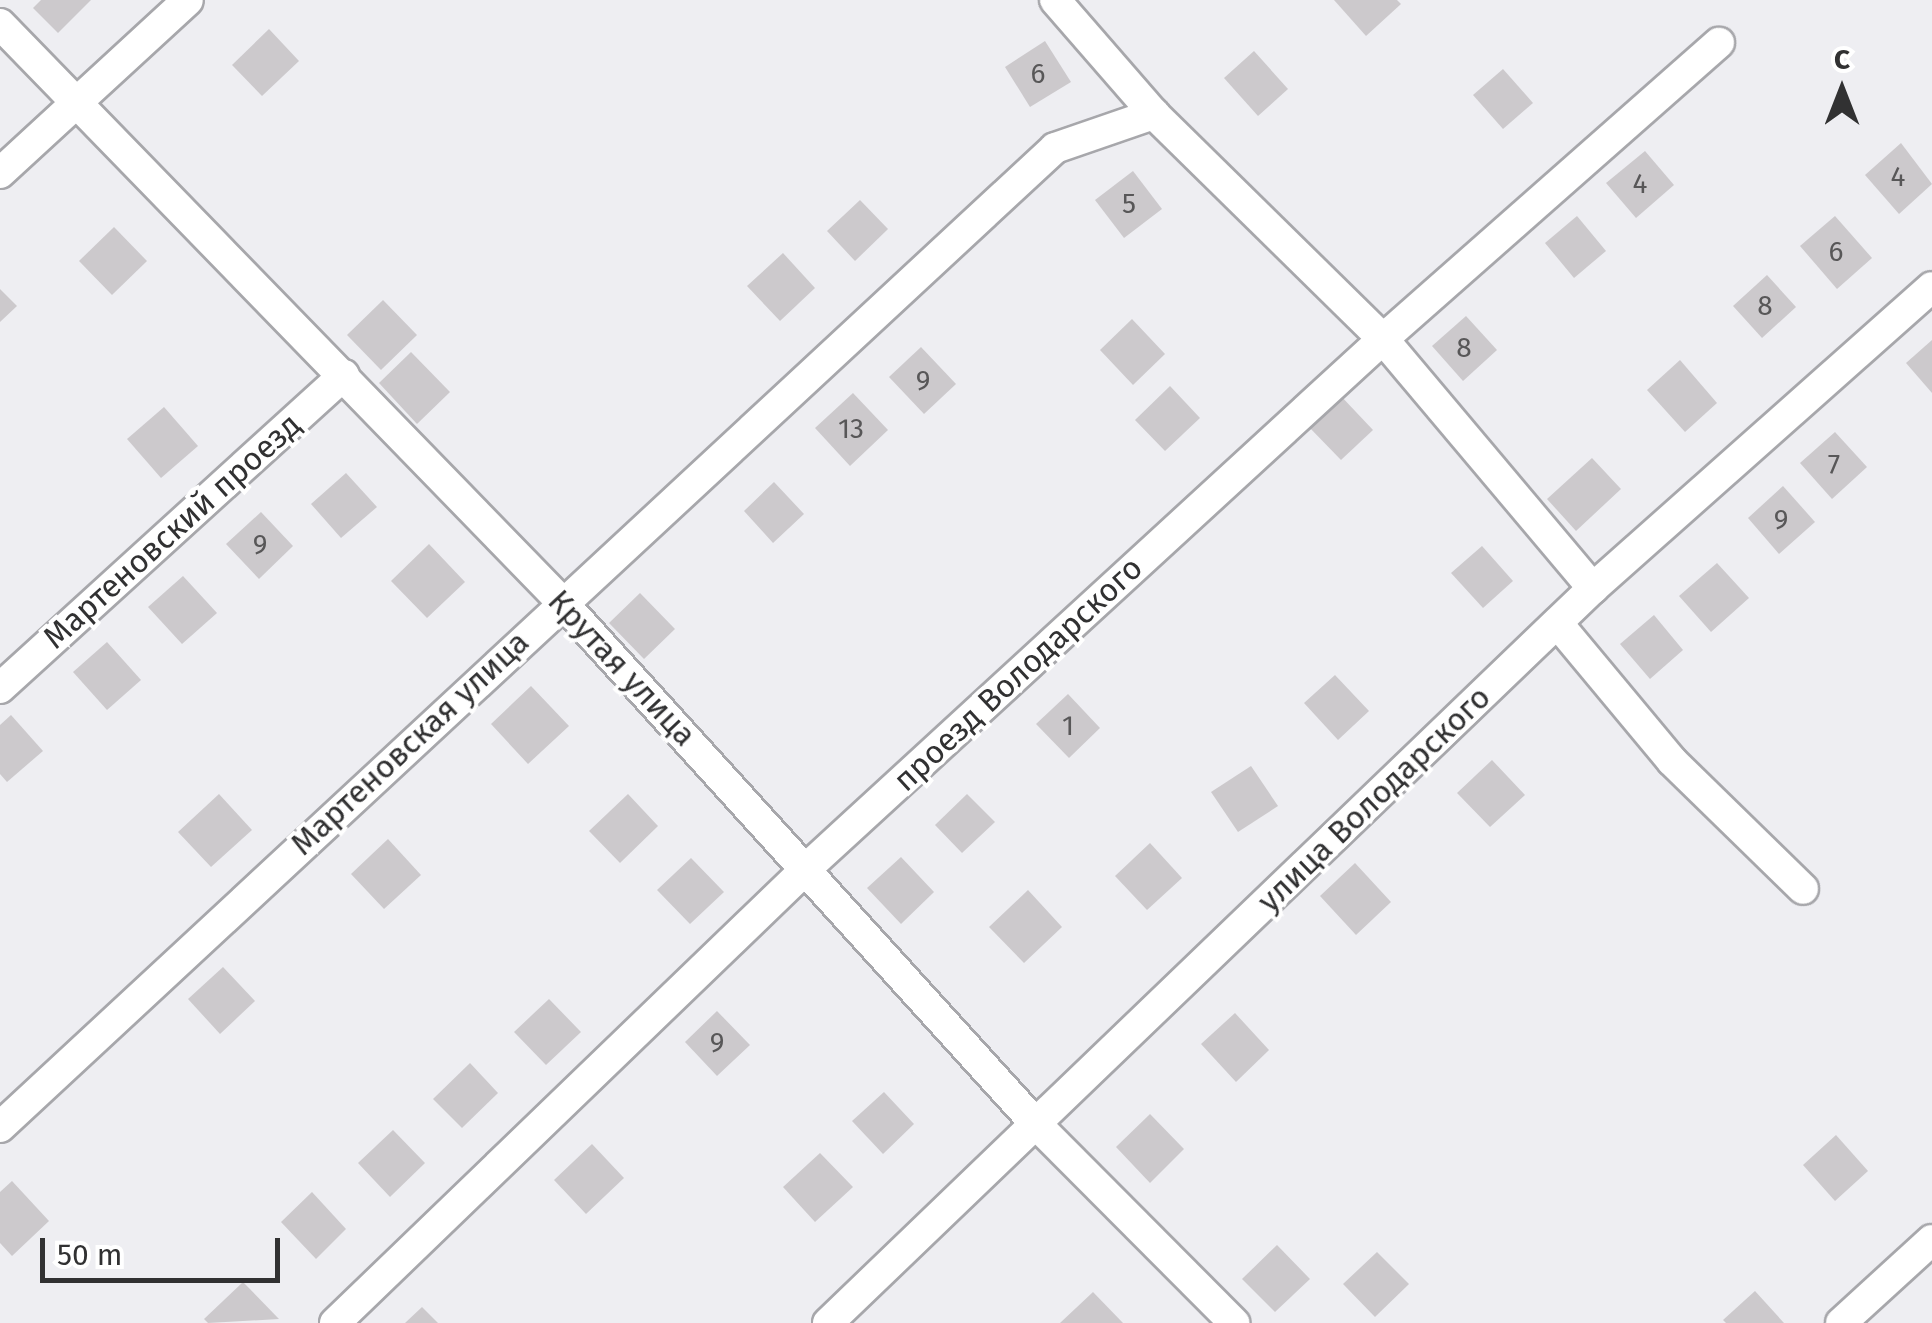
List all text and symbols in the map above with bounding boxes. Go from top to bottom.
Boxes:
north arrow [1792,40,1892,140]
text: С [1834,43,1850,76]
house number: 6 [1031,57,1045,91]
house number: 4 [1891,160,1905,194]
house number: 4 [1633,167,1647,201]
house number: 5 [1122,187,1136,221]
house number: 6 [1829,235,1843,269]
house number: 8 [1757,289,1773,323]
house number: 8 [1456,331,1472,365]
house number: 9 [916,364,930,398]
street label: Мартеновский проезд [36,405,308,657]
house number: 13 [838,412,864,446]
house number: 7 [1828,448,1840,482]
house number: 9 [1774,503,1788,537]
house number: 9 [253,528,267,562]
street label: проезд Володарского [886,549,1150,799]
street label: Крутая улица [540,582,704,754]
street label: Мартеновская улица [283,623,537,863]
street label: улица Володарского [1250,678,1498,920]
house number: 1 [1062,709,1074,743]
house number: 9 [710,1026,724,1060]
scale bar [45,1218,285,1280]
text: 50 m [57,1237,122,1273]

